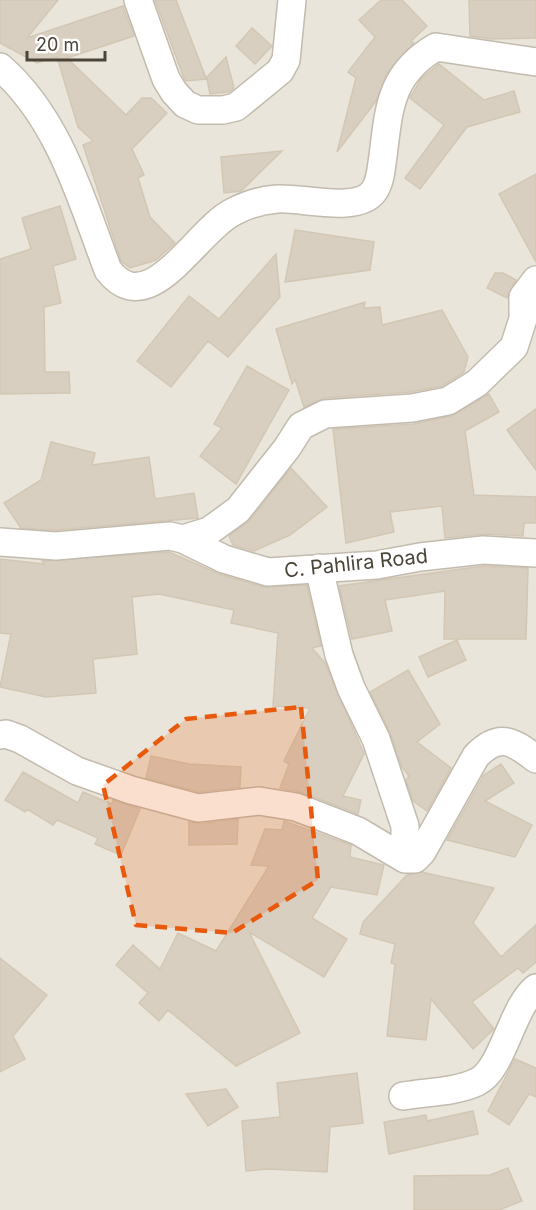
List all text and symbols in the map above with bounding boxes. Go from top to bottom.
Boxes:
scale bar [27,24,105,62]
text: 20 m [36,34,79,55]
street label: C. Pahlira Road [283,544,429,582]

